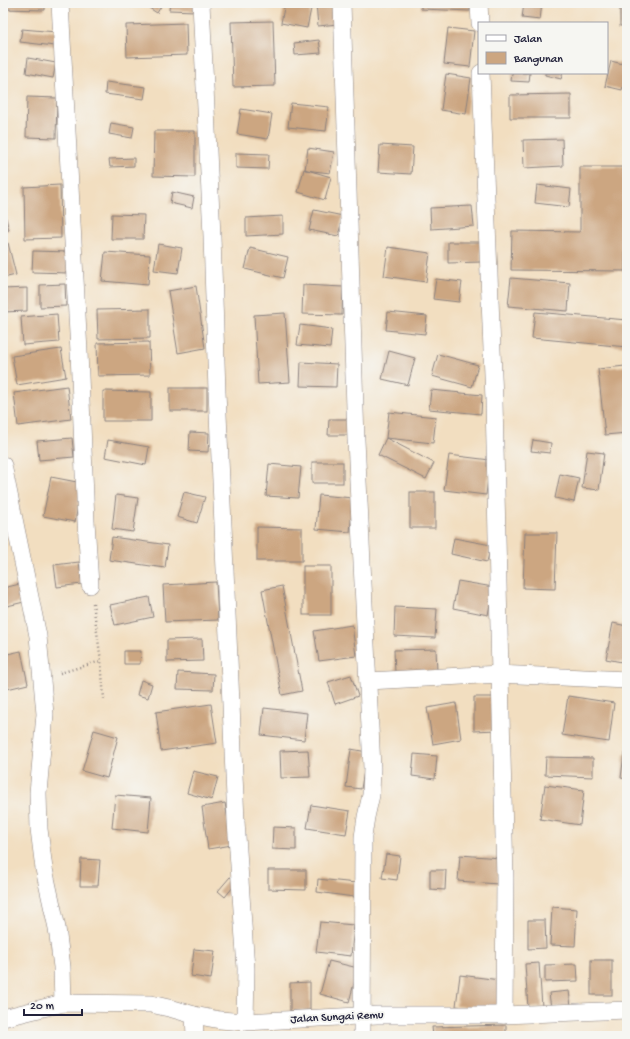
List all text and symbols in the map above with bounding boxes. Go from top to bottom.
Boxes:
legend [478,22,608,74]
text: Jalan [514,33,542,47]
text: Bangunan [513,53,563,67]
scale bar [24,991,82,1017]
text: 20 m [30,1000,55,1014]
street label: Jalan Sungai Remu [290,1009,384,1027]

